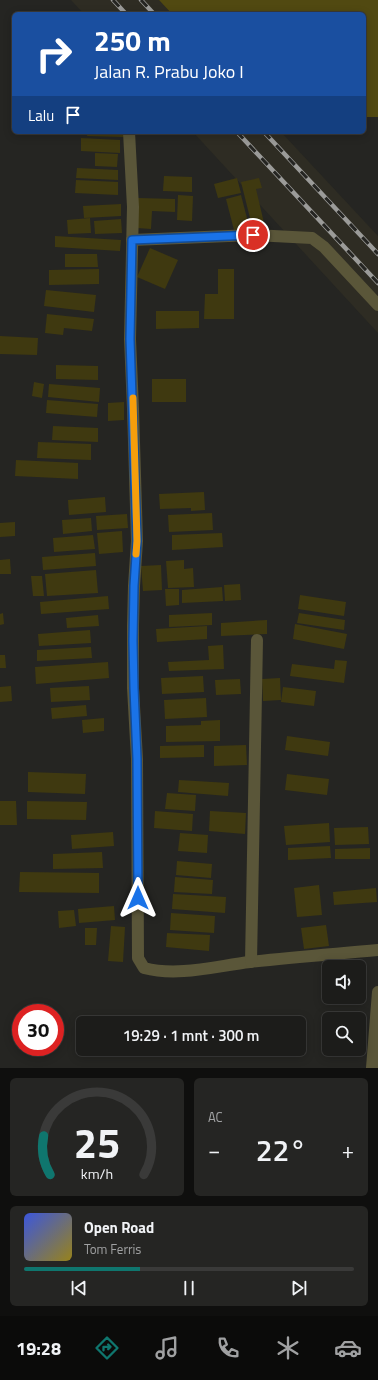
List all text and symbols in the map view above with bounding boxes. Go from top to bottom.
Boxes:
text: 250 m [94,19,171,62]
icon: right [28,28,80,80]
text: Jalan R. Prabu Joko I [94,58,244,85]
text: Lalu [28,104,54,127]
icon: arrive [62,104,84,126]
pin [236,218,270,252]
icon: arrive [242,224,264,246]
position arrow [117,877,159,919]
map controls [322,960,366,1056]
button: sound [322,960,366,1004]
speed limit sign: 30 [12,1004,64,1056]
button: search [322,1012,366,1056]
text: 19:29 · 1 mnt · 300 m [123,1024,259,1047]
text: AC [208,1107,223,1127]
text: 25 [74,1111,120,1174]
text: 22° [256,1127,306,1173]
text: − [208,1133,220,1167]
text: + [342,1133,354,1167]
text: km/h [81,1163,113,1185]
text: Open Road [84,1216,154,1239]
text: Tom Ferris [84,1239,141,1259]
icon: previous [68,1277,90,1299]
icon: pause [178,1277,200,1299]
icon: next [288,1277,310,1299]
icon: directions [93,1334,121,1362]
icon: music [153,1334,181,1362]
icon: phone [214,1334,242,1362]
icon: climate [274,1334,302,1362]
icon: car [334,1334,362,1362]
text: 19:28 [16,1335,61,1362]

